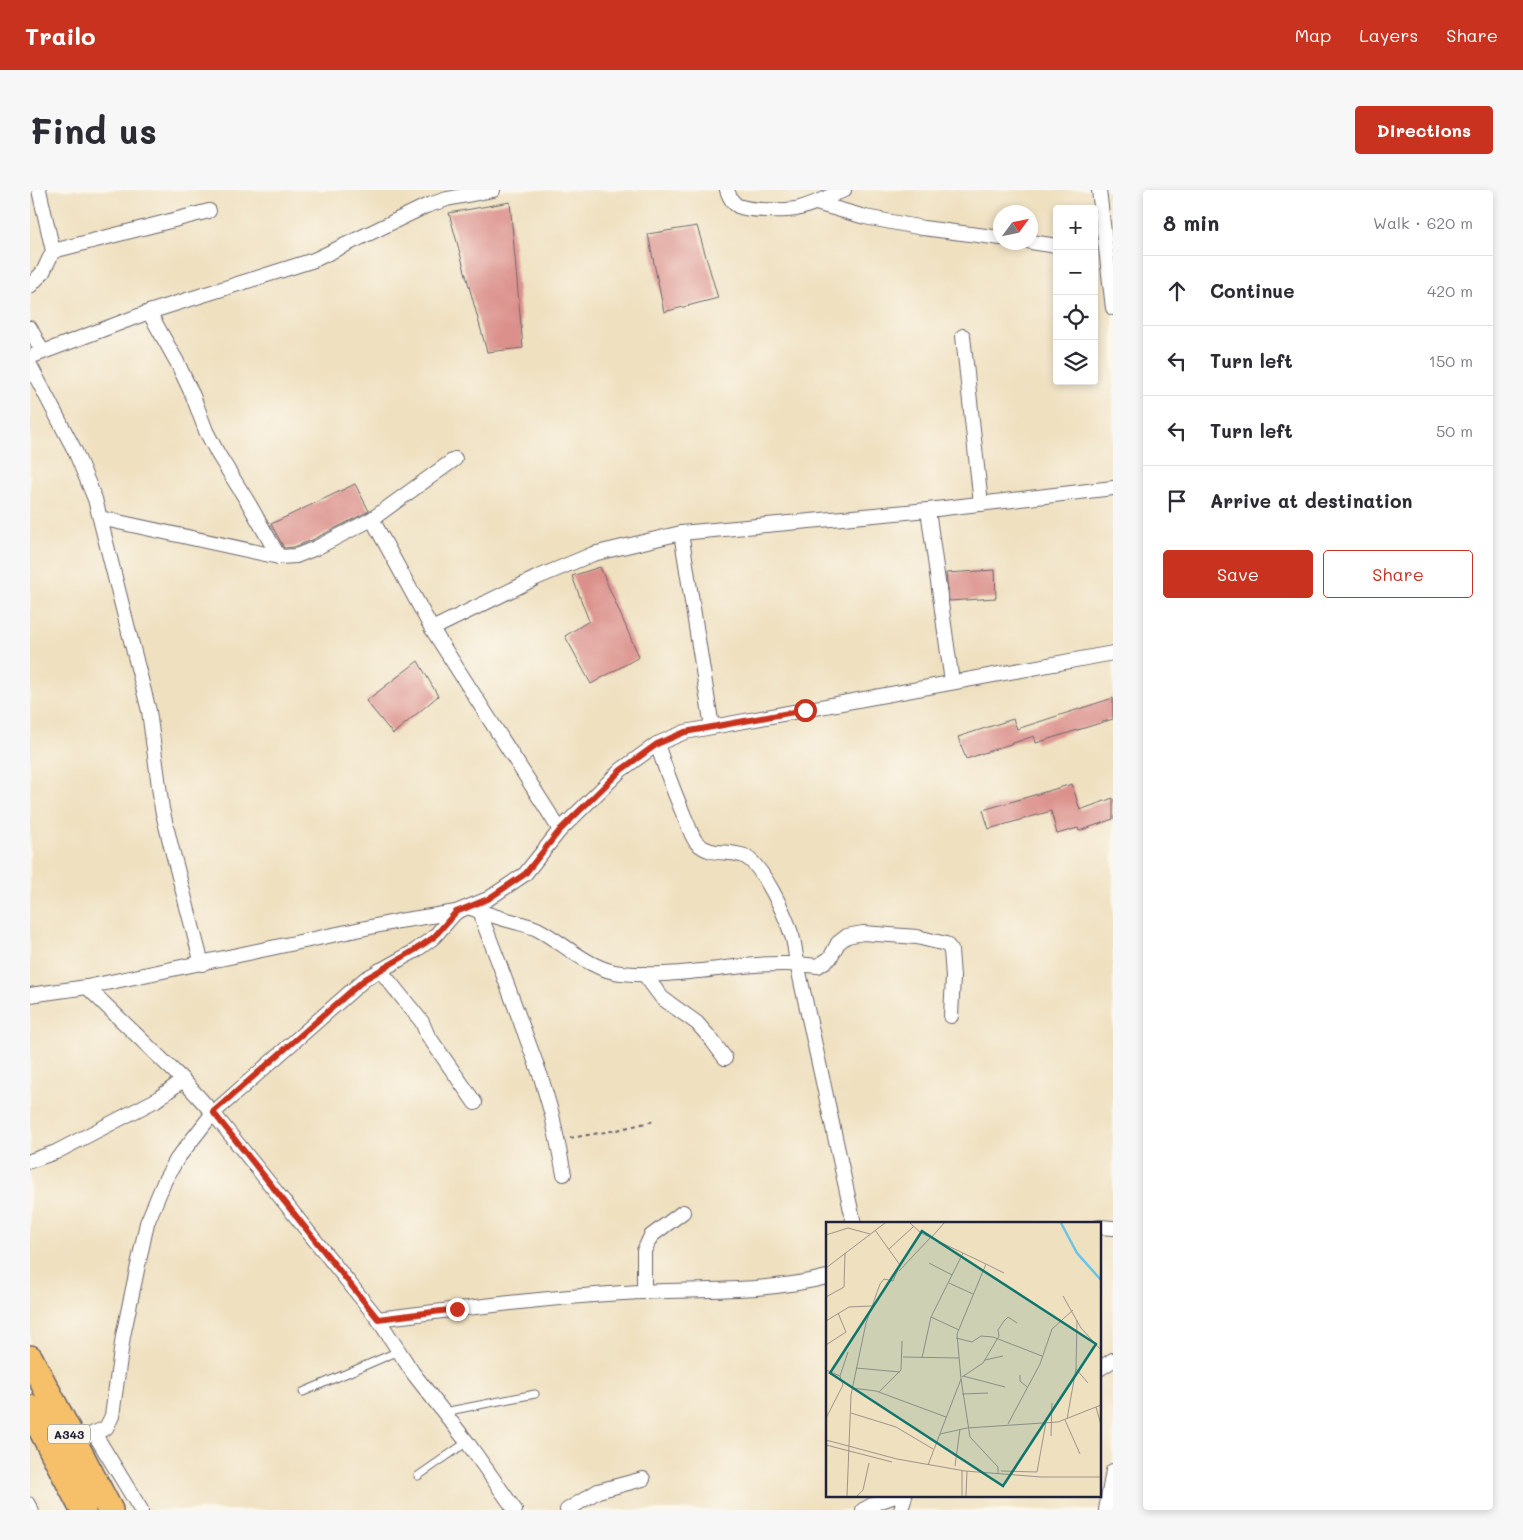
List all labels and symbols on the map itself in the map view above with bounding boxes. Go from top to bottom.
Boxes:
north arrow [993,205,1038,250]
route start [794,699,817,722]
inset map [826,1222,1100,1498]
route end [446,1298,469,1321]
road number: A343 [48,1424,90,1444]

